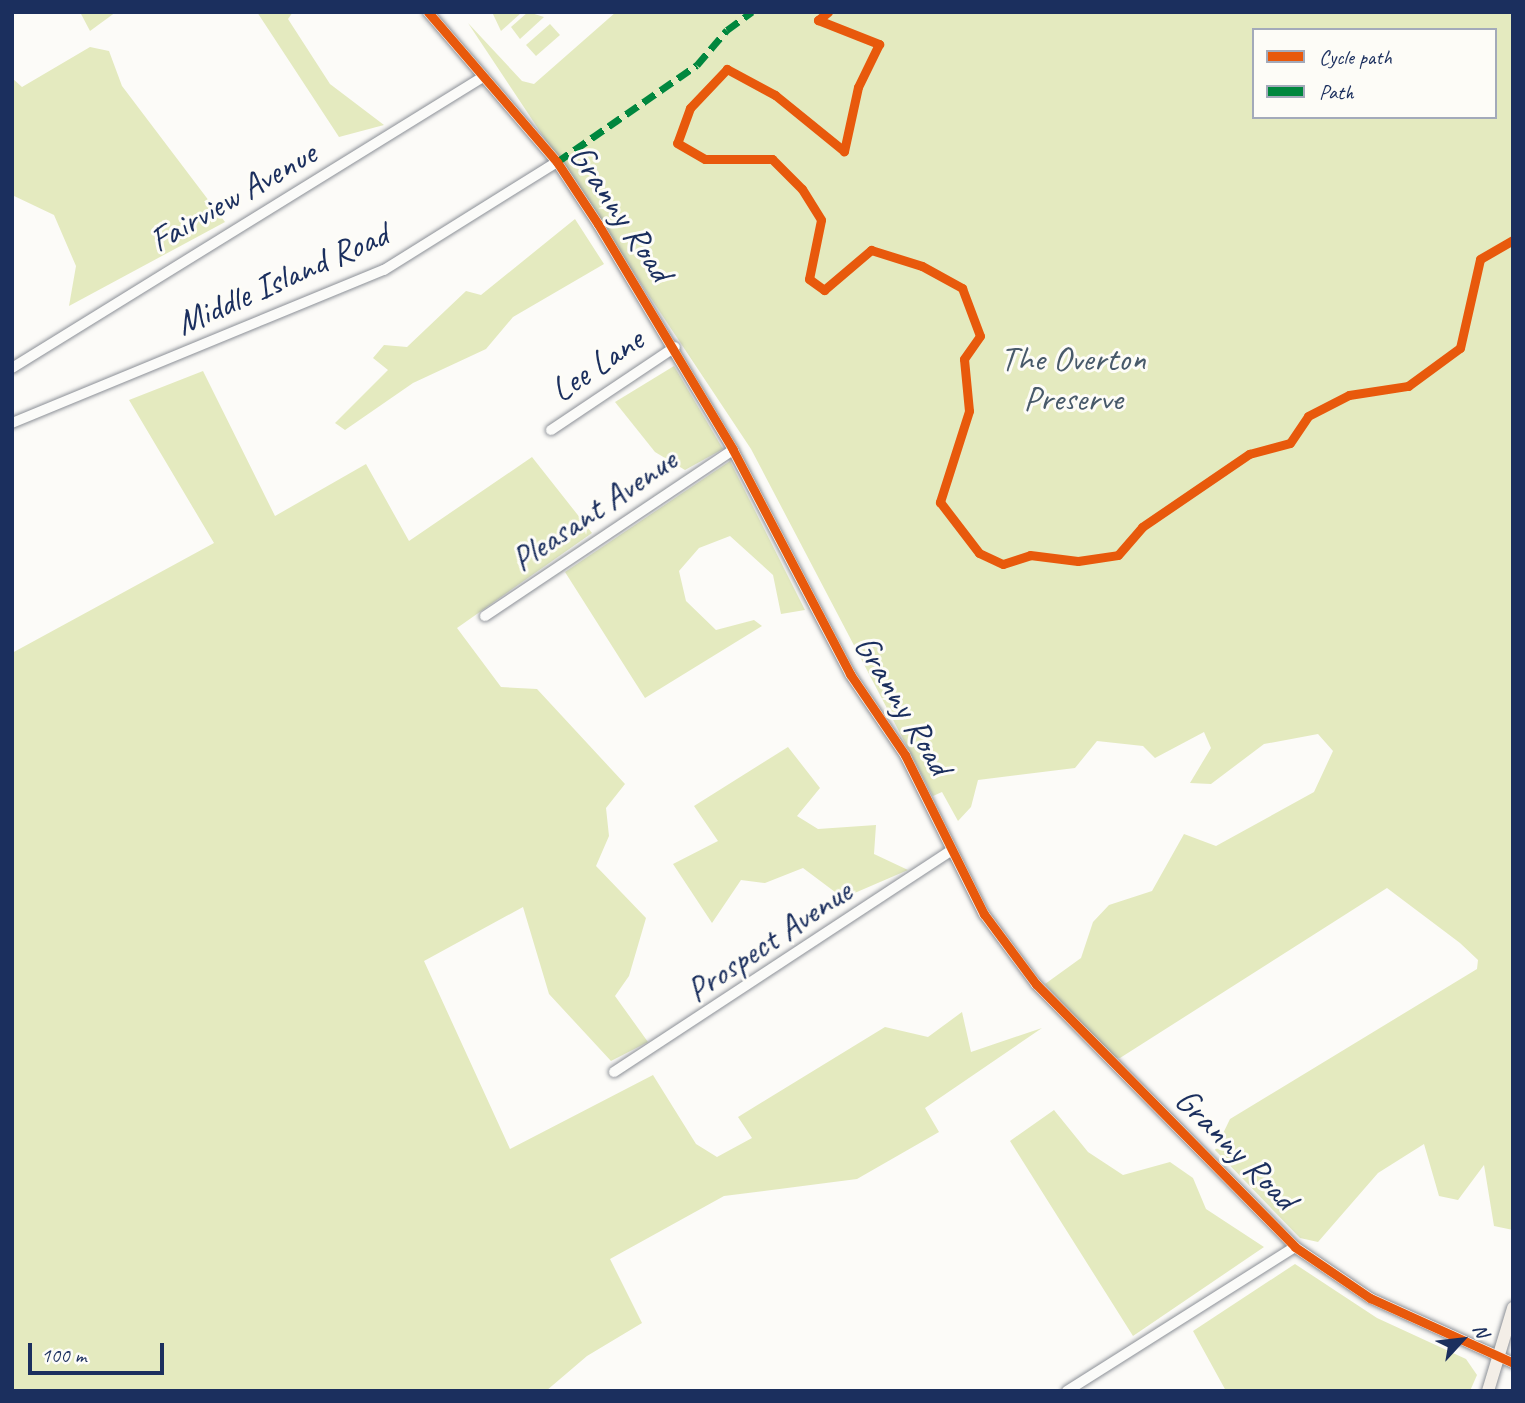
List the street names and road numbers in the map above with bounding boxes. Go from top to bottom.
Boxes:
street label: Fairview Avenue [142,132,324,262]
street label: Granny Road [560,137,682,289]
street label: Middle Island Road [169,213,395,345]
street label: Lee Lane [542,319,652,411]
street label: Pleasant Avenue [503,439,685,581]
street label: Granny Road [845,628,961,782]
street label: Prospect Avenue [678,870,860,1012]
street label: Granny Road [1166,1079,1306,1219]

